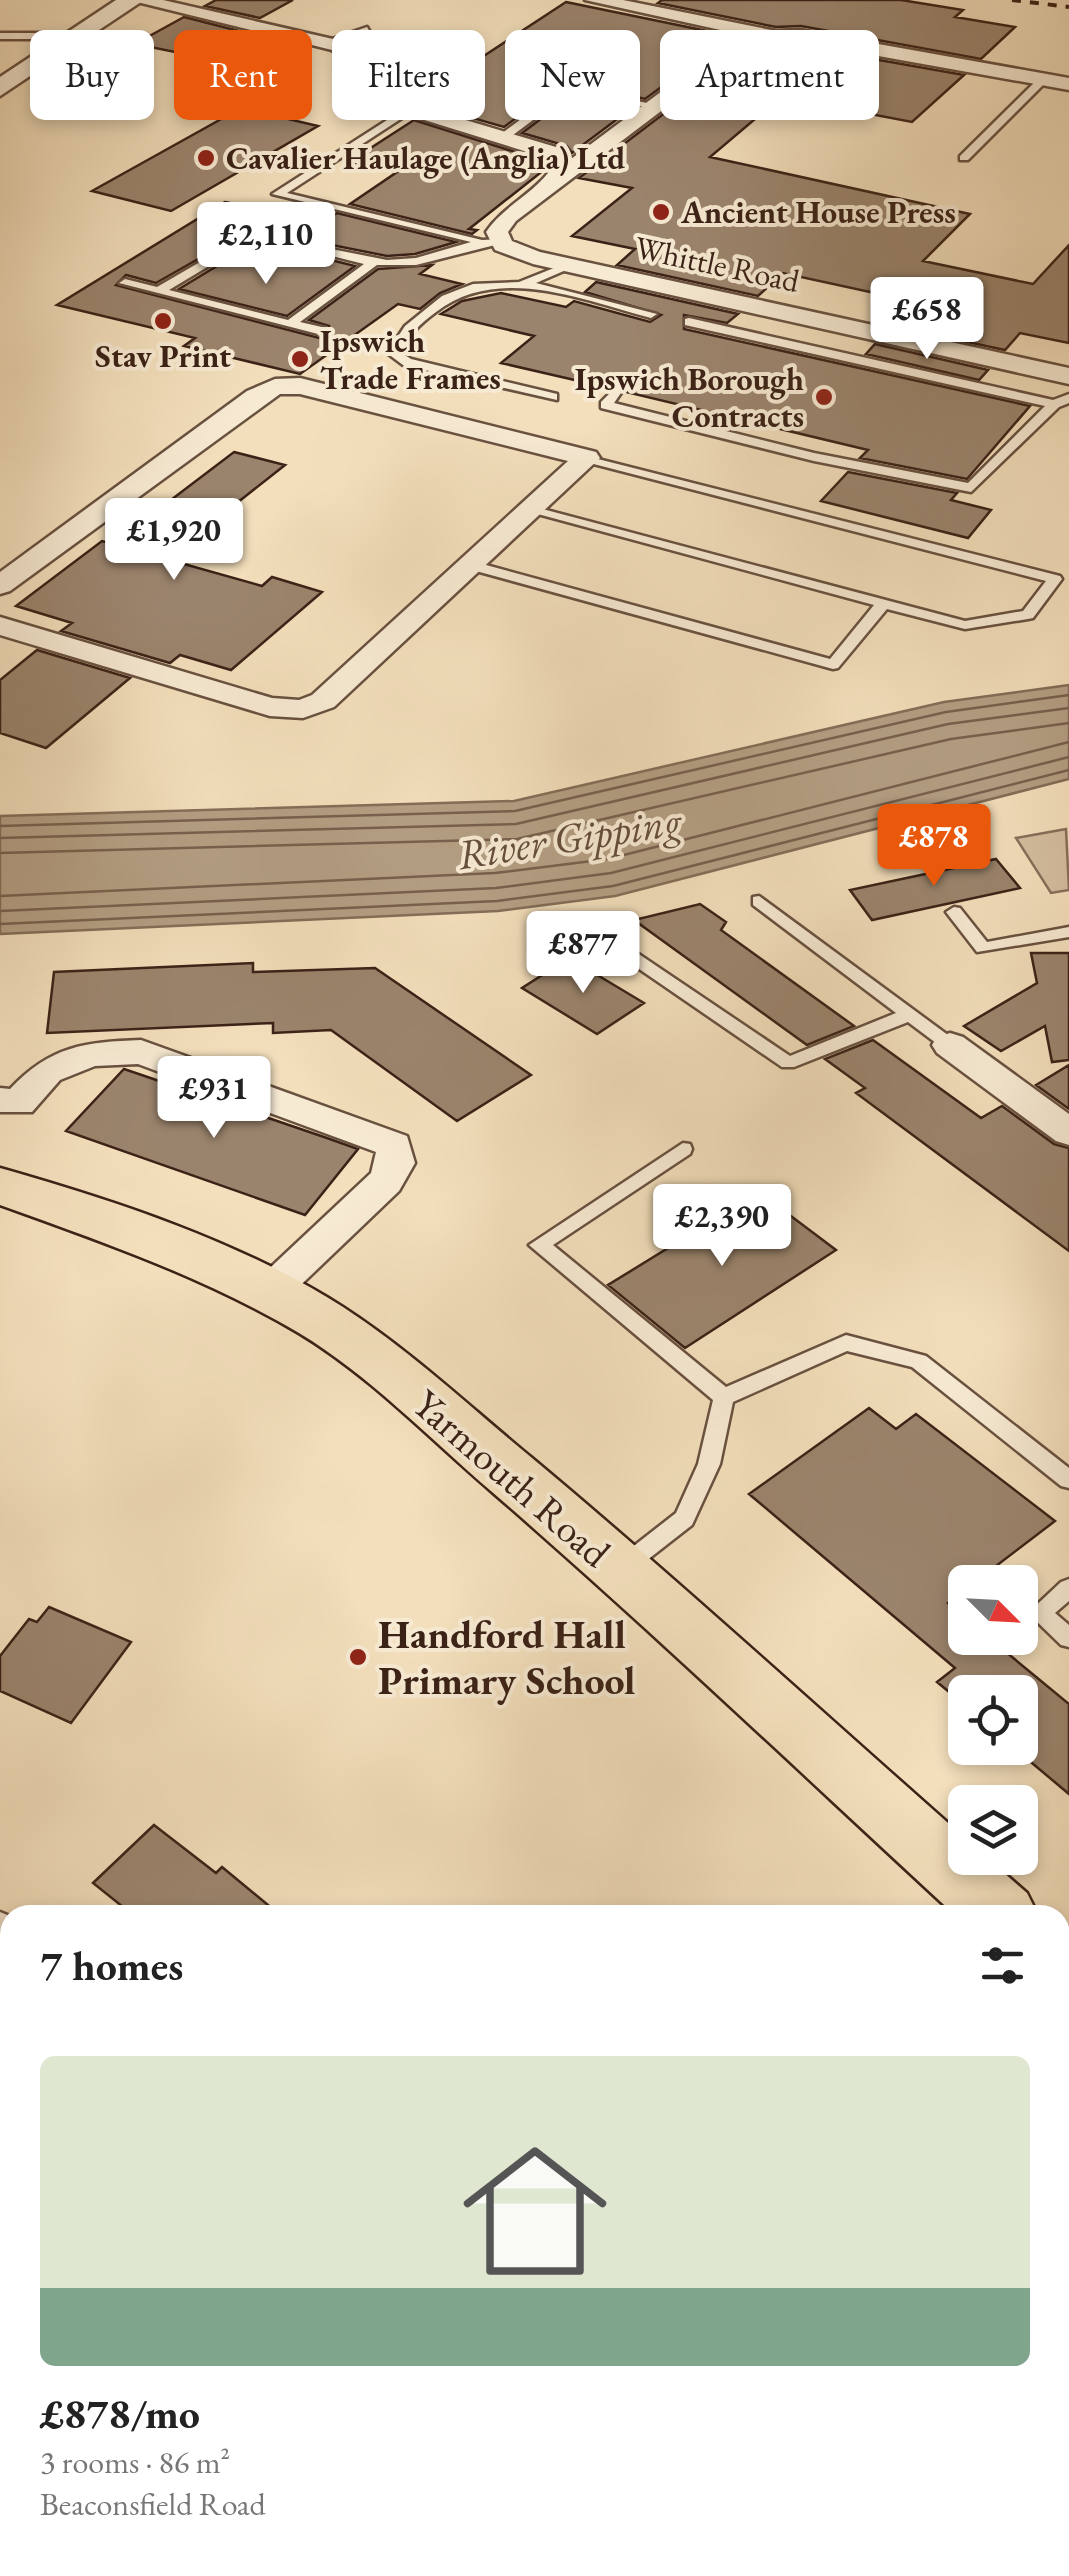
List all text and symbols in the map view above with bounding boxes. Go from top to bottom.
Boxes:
chip: Buy [30,30,154,120]
chip: Rent [174,30,312,120]
chip: Filters [332,30,485,120]
chip: New [505,30,640,120]
chip: Apartment [660,30,879,120]
place label: Cavalier Haulage (Anglia) Ltd [226,137,626,179]
marker: Cavalier Haulage (Anglia) Ltd [195,147,217,169]
place label: Ancient House Press [680,191,956,233]
marker: Ancient House Press [650,201,672,223]
pin: £2,110 [185,202,347,287]
text: £2,110 [219,213,313,255]
street label: Whittle Road [631,226,804,302]
pin: £658 [868,277,986,362]
text: £658 [893,288,961,330]
marker: Stav Print [152,310,174,332]
place label: Ipswich Trade Frames [320,320,501,399]
place label: Stav Print [95,335,231,377]
marker: Ipswich Trade Frames [289,348,311,370]
place label: Ipswich Borough Contracts [575,358,804,437]
marker: Ipswich Borough Contracts [813,386,835,408]
pin: £1,920 [93,498,255,583]
text: £1,920 [127,509,221,551]
water label: River Gipping [453,792,686,882]
pin: £878 [875,804,993,889]
text: £878 [900,815,968,857]
pin: £877 [524,911,642,996]
text: £877 [549,922,617,964]
pin: £931 [155,1056,273,1141]
text: £931 [180,1067,248,1109]
pin: £2,390 [641,1184,803,1269]
text: £2,390 [675,1195,769,1237]
street label: Yarmouth Road [402,1378,622,1579]
north arrow [948,1565,1038,1655]
map controls [948,1565,1038,1875]
place label: Handford Hall Primary School [378,1608,635,1706]
marker: Handford Hall Primary School [347,1646,369,1668]
button: locate [948,1675,1038,1765]
button: layers [948,1785,1038,1875]
text: 7 homes [40,1938,183,1993]
icon: filters [975,1938,1030,1993]
icon: home [445,2121,625,2301]
text: £878/mo [40,2386,200,2441]
text: 3 rooms · 86 m² [40,2441,230,2483]
text: Beaconsfield Road [40,2483,266,2525]

